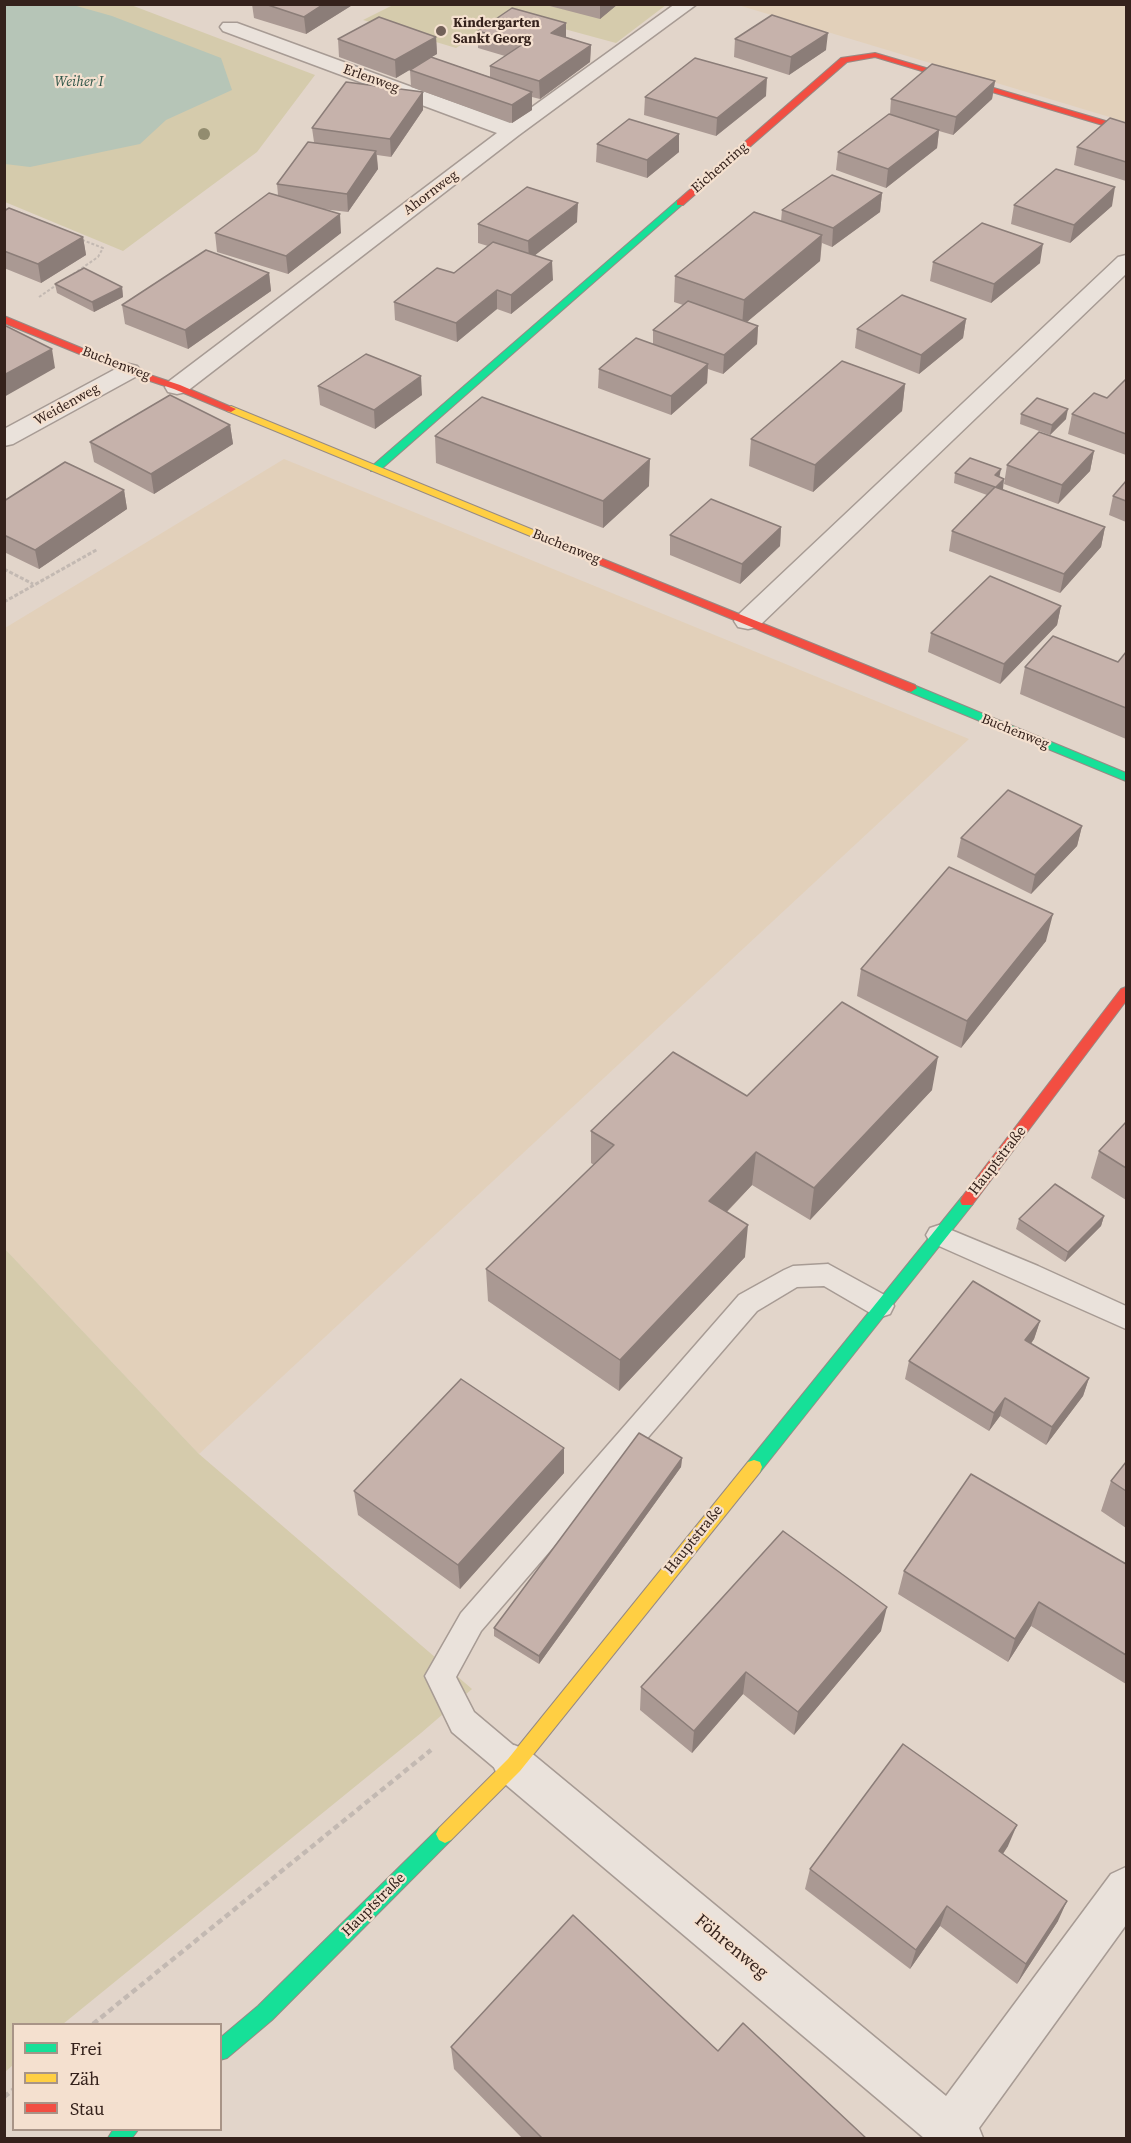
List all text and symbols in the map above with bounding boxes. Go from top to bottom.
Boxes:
place label: Kindergarten Sankt Georg [453,15,540,48]
marker: Kindergarten Sankt Georg [434,24,448,38]
street label: Erlenweg [341,61,401,97]
water label: Weiher I [55,74,103,90]
street label: Eichenring [688,139,752,197]
street label: Ahornweg [400,167,462,219]
street label: Buchenweg [80,343,152,385]
street label: Weidenweg [32,380,102,430]
street label: Buchenweg [530,526,602,568]
street label: Buchenweg [979,711,1051,753]
street label: Hauptstraße [965,1123,1031,1199]
street label: Hauptstraße [661,1502,727,1578]
street label: Hauptstraße [338,1869,410,1941]
street label: Föhrenweg [690,1910,772,1984]
legend [12,2023,222,2131]
text: Frei [70,2036,102,2061]
text: Zäh [70,2066,100,2091]
text: Stau [70,2096,105,2121]

